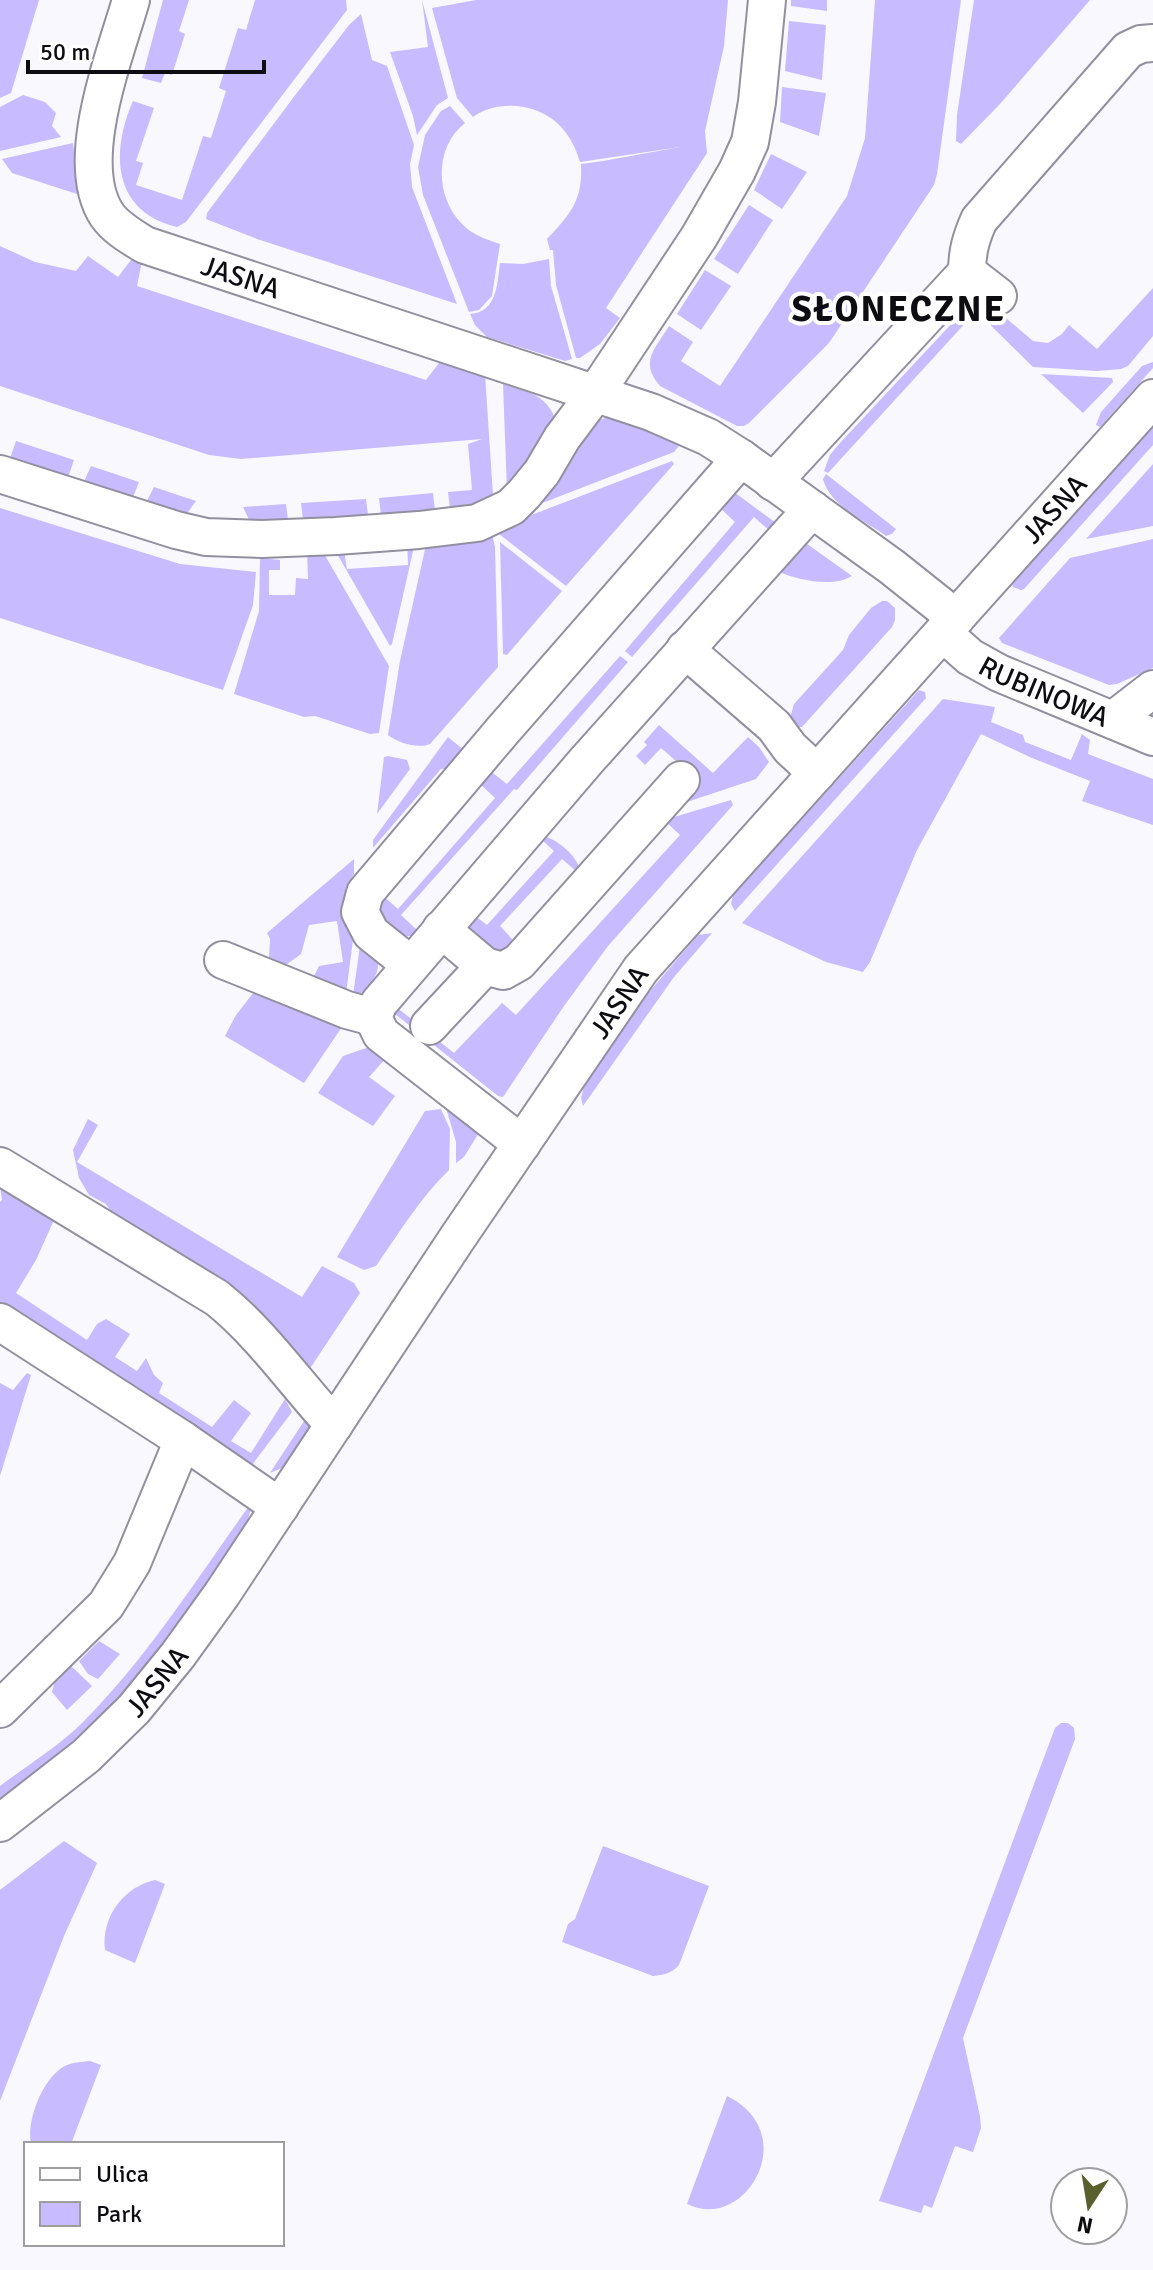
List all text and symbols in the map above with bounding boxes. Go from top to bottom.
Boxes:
scale bar [28,24,264,74]
text: 50 m [40,37,90,67]
street label: JASNA [197,249,284,306]
district label: SŁONECZNE [792,287,1006,332]
street label: JASNA [1015,468,1094,551]
street label: RUBINOWA [973,649,1114,735]
street label: JASNA [583,959,656,1045]
street label: JASNA [119,1640,196,1724]
legend [24,2142,284,2246]
text: Ulica [96,2159,149,2189]
north arrow [1049,2166,1129,2246]
text: Park [96,2199,142,2229]
text: N [1075,2210,1095,2240]

